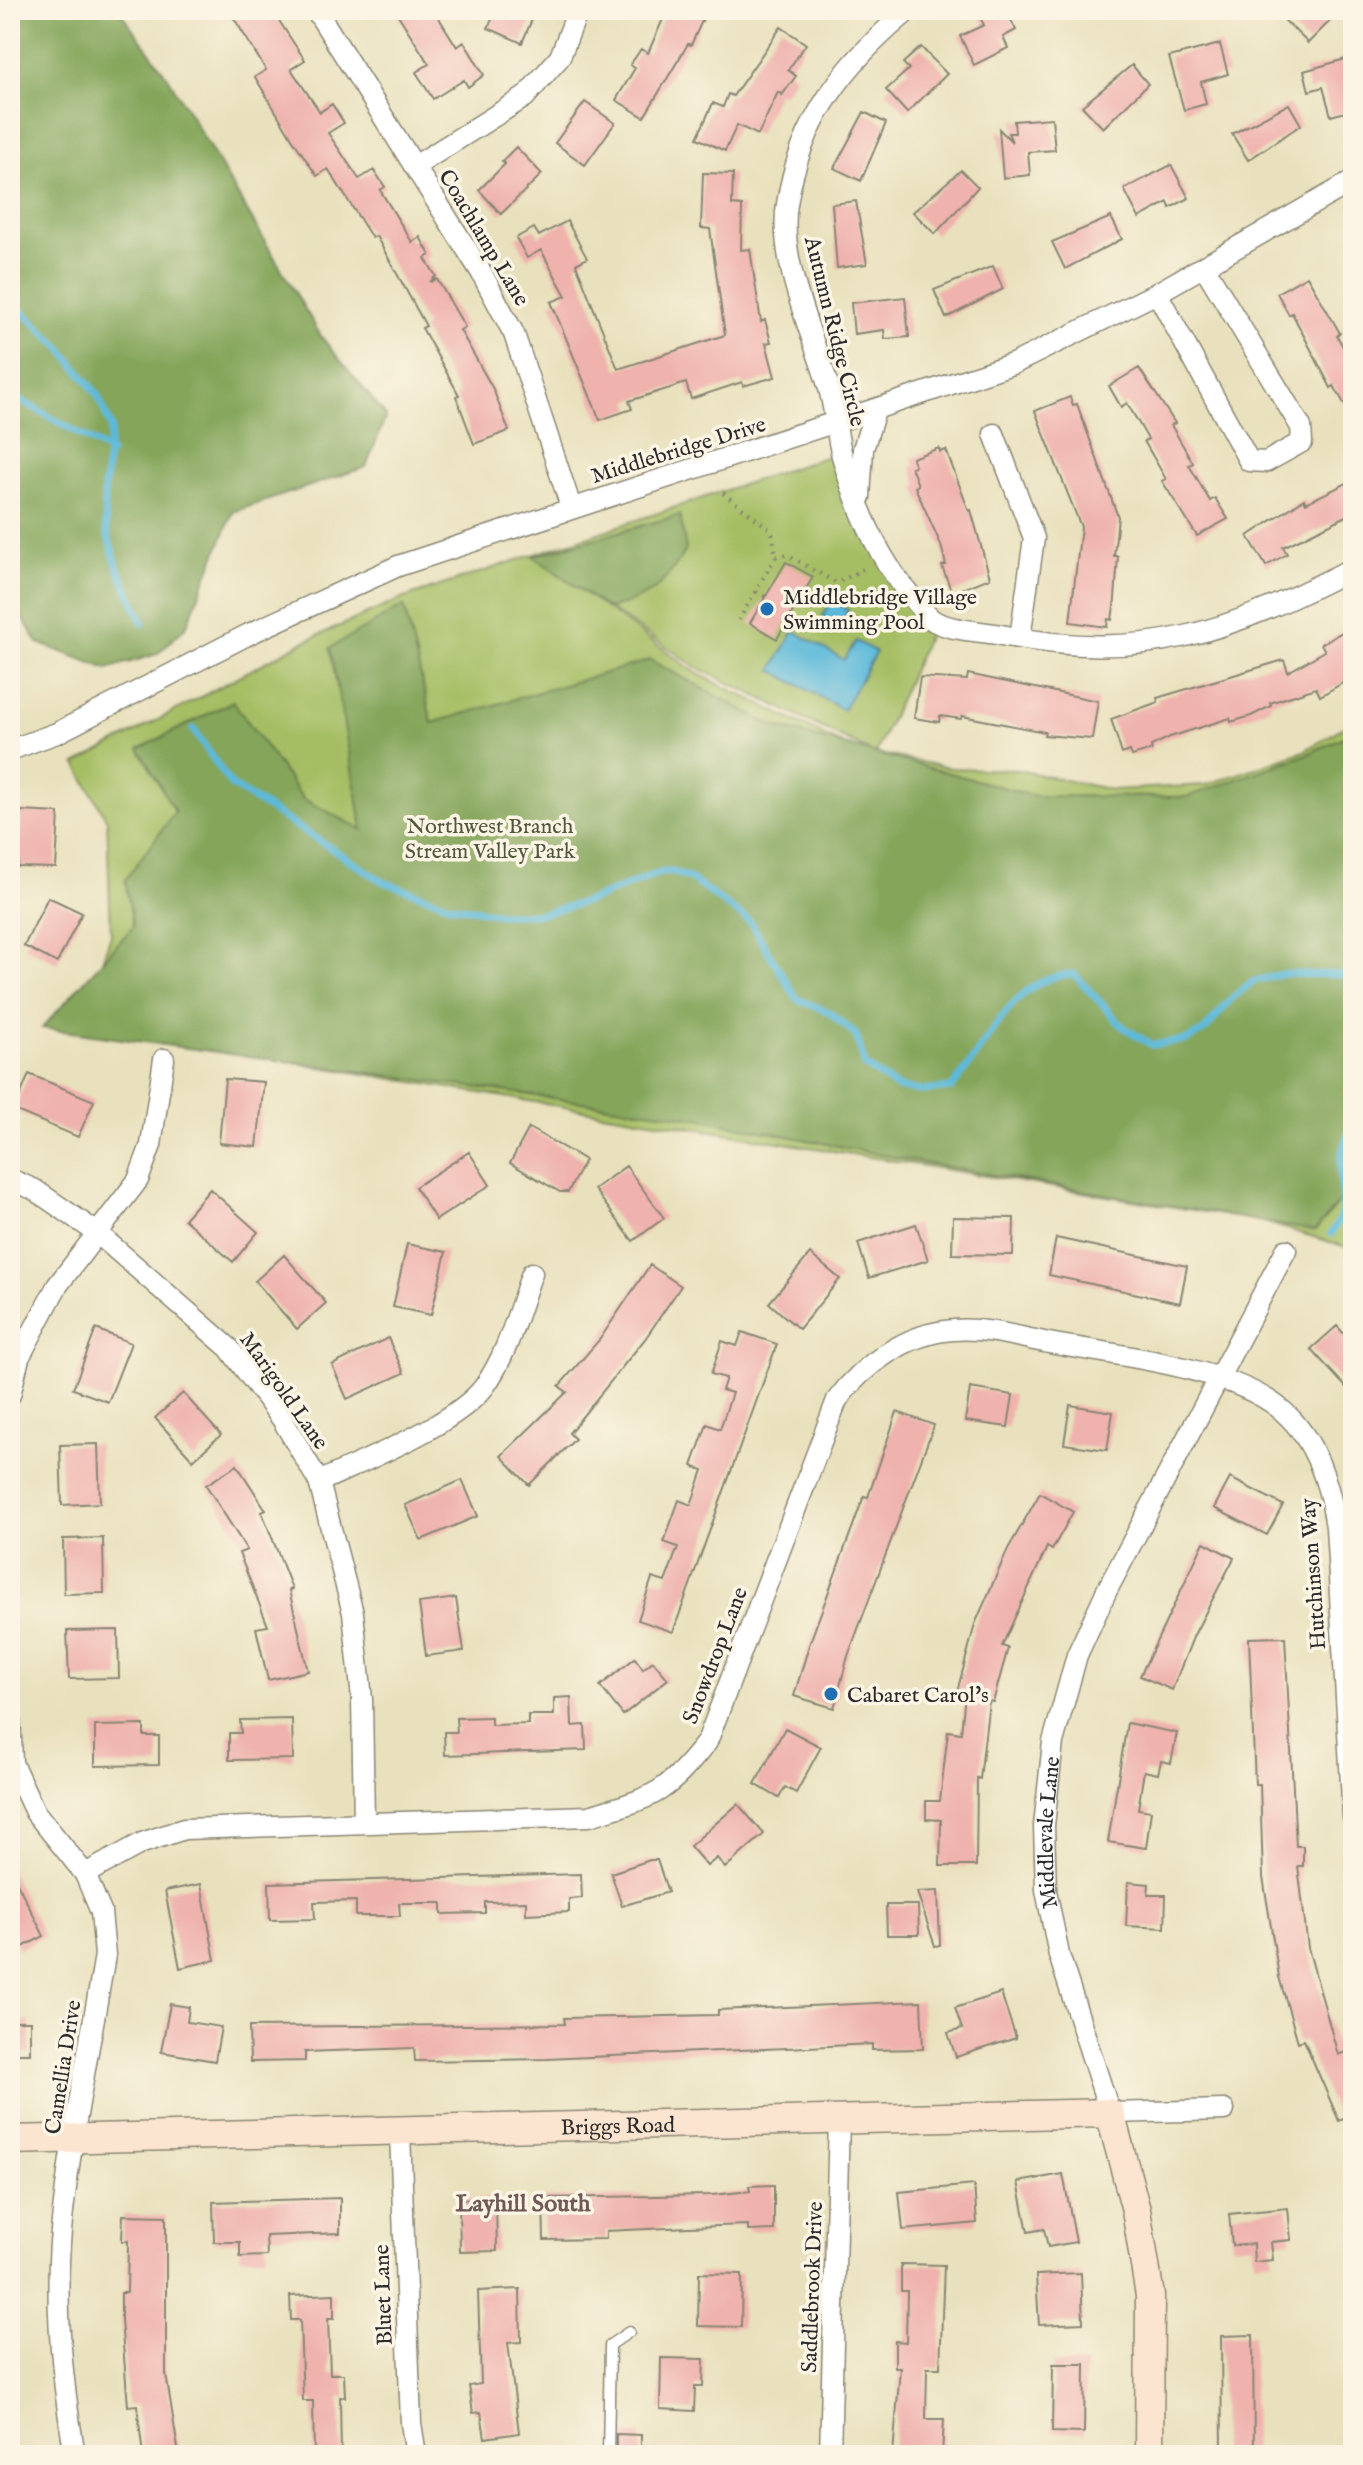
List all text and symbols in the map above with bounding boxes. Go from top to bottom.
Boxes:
street label: Coachlamp Lane [432,165,535,311]
street label: Autumn Ridge Circle [797,233,871,429]
street label: Middlebridge Drive [588,411,769,491]
place label: Middlebridge Village Swimming Pool [783,584,977,637]
marker: Middlebridge Village Swimming Pool [758,600,776,618]
park label: Northwest Branch Stream Valley Park [405,813,575,866]
street label: Marigold Lane [233,1327,334,1455]
street label: Hutchinson Way [1295,1497,1333,1651]
street label: Snowdrop Lane [677,1583,755,1728]
place label: Cabaret Carol's [847,1682,989,1710]
marker: Cabaret Carol's [822,1685,840,1703]
street label: Middlevale Lane [1032,1755,1067,1911]
street label: Camellia Drive [40,1998,88,2137]
street label: Briggs Road [560,2112,676,2142]
district label: Layhill South [456,2189,591,2220]
street label: Saddlebrook Drive [796,2201,830,2373]
street label: Bluet Lane [368,2244,400,2346]

